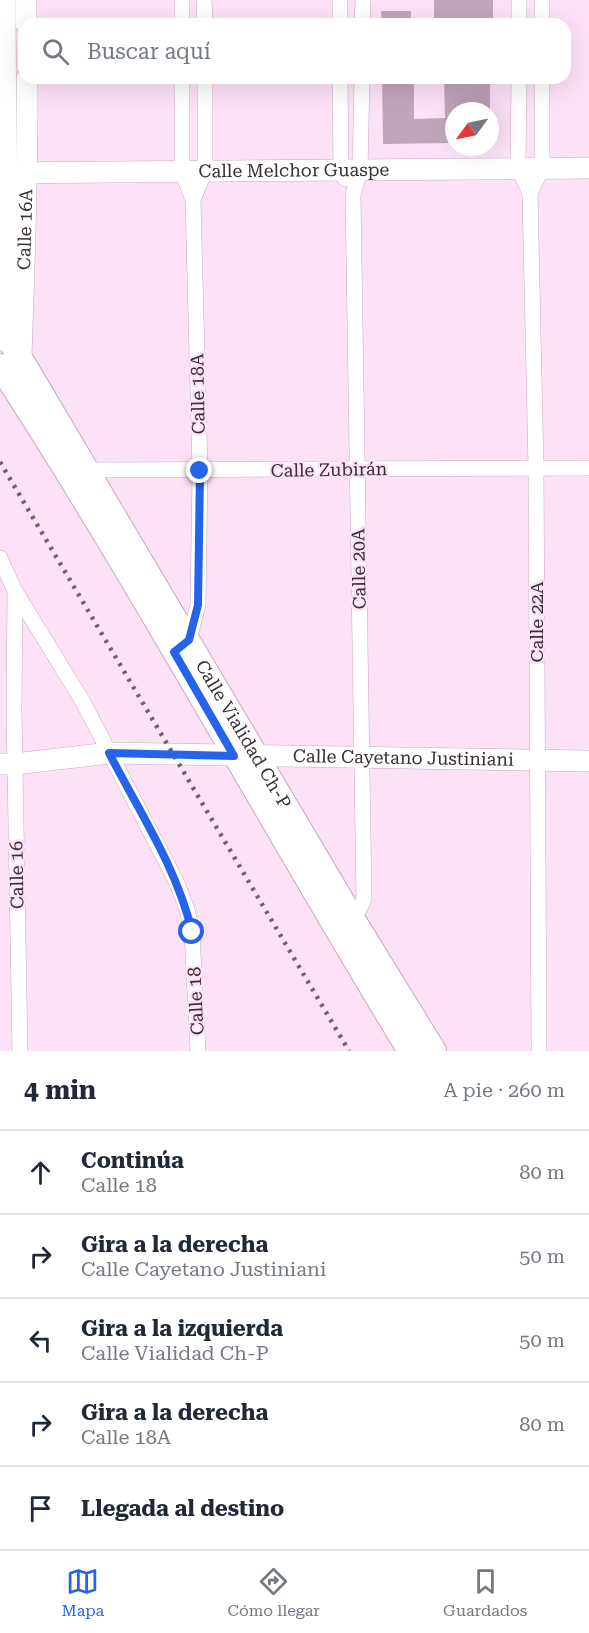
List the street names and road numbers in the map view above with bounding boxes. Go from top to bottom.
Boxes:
street label: Calle Melchor Guaspe [198,159,390,181]
street label: Calle 16A [13,188,36,270]
street label: Calle 18A [186,353,209,435]
street label: Calle Zubirán [271,458,388,481]
street label: Calle 20A [347,528,370,610]
street label: Calle 22A [526,581,547,662]
street label: Calle Vialidad Ch-P [192,656,296,812]
street label: Calle Cayetano Justiniani [293,745,514,770]
street label: Calle 16 [5,841,28,909]
street label: Calle 18 [183,966,208,1036]

